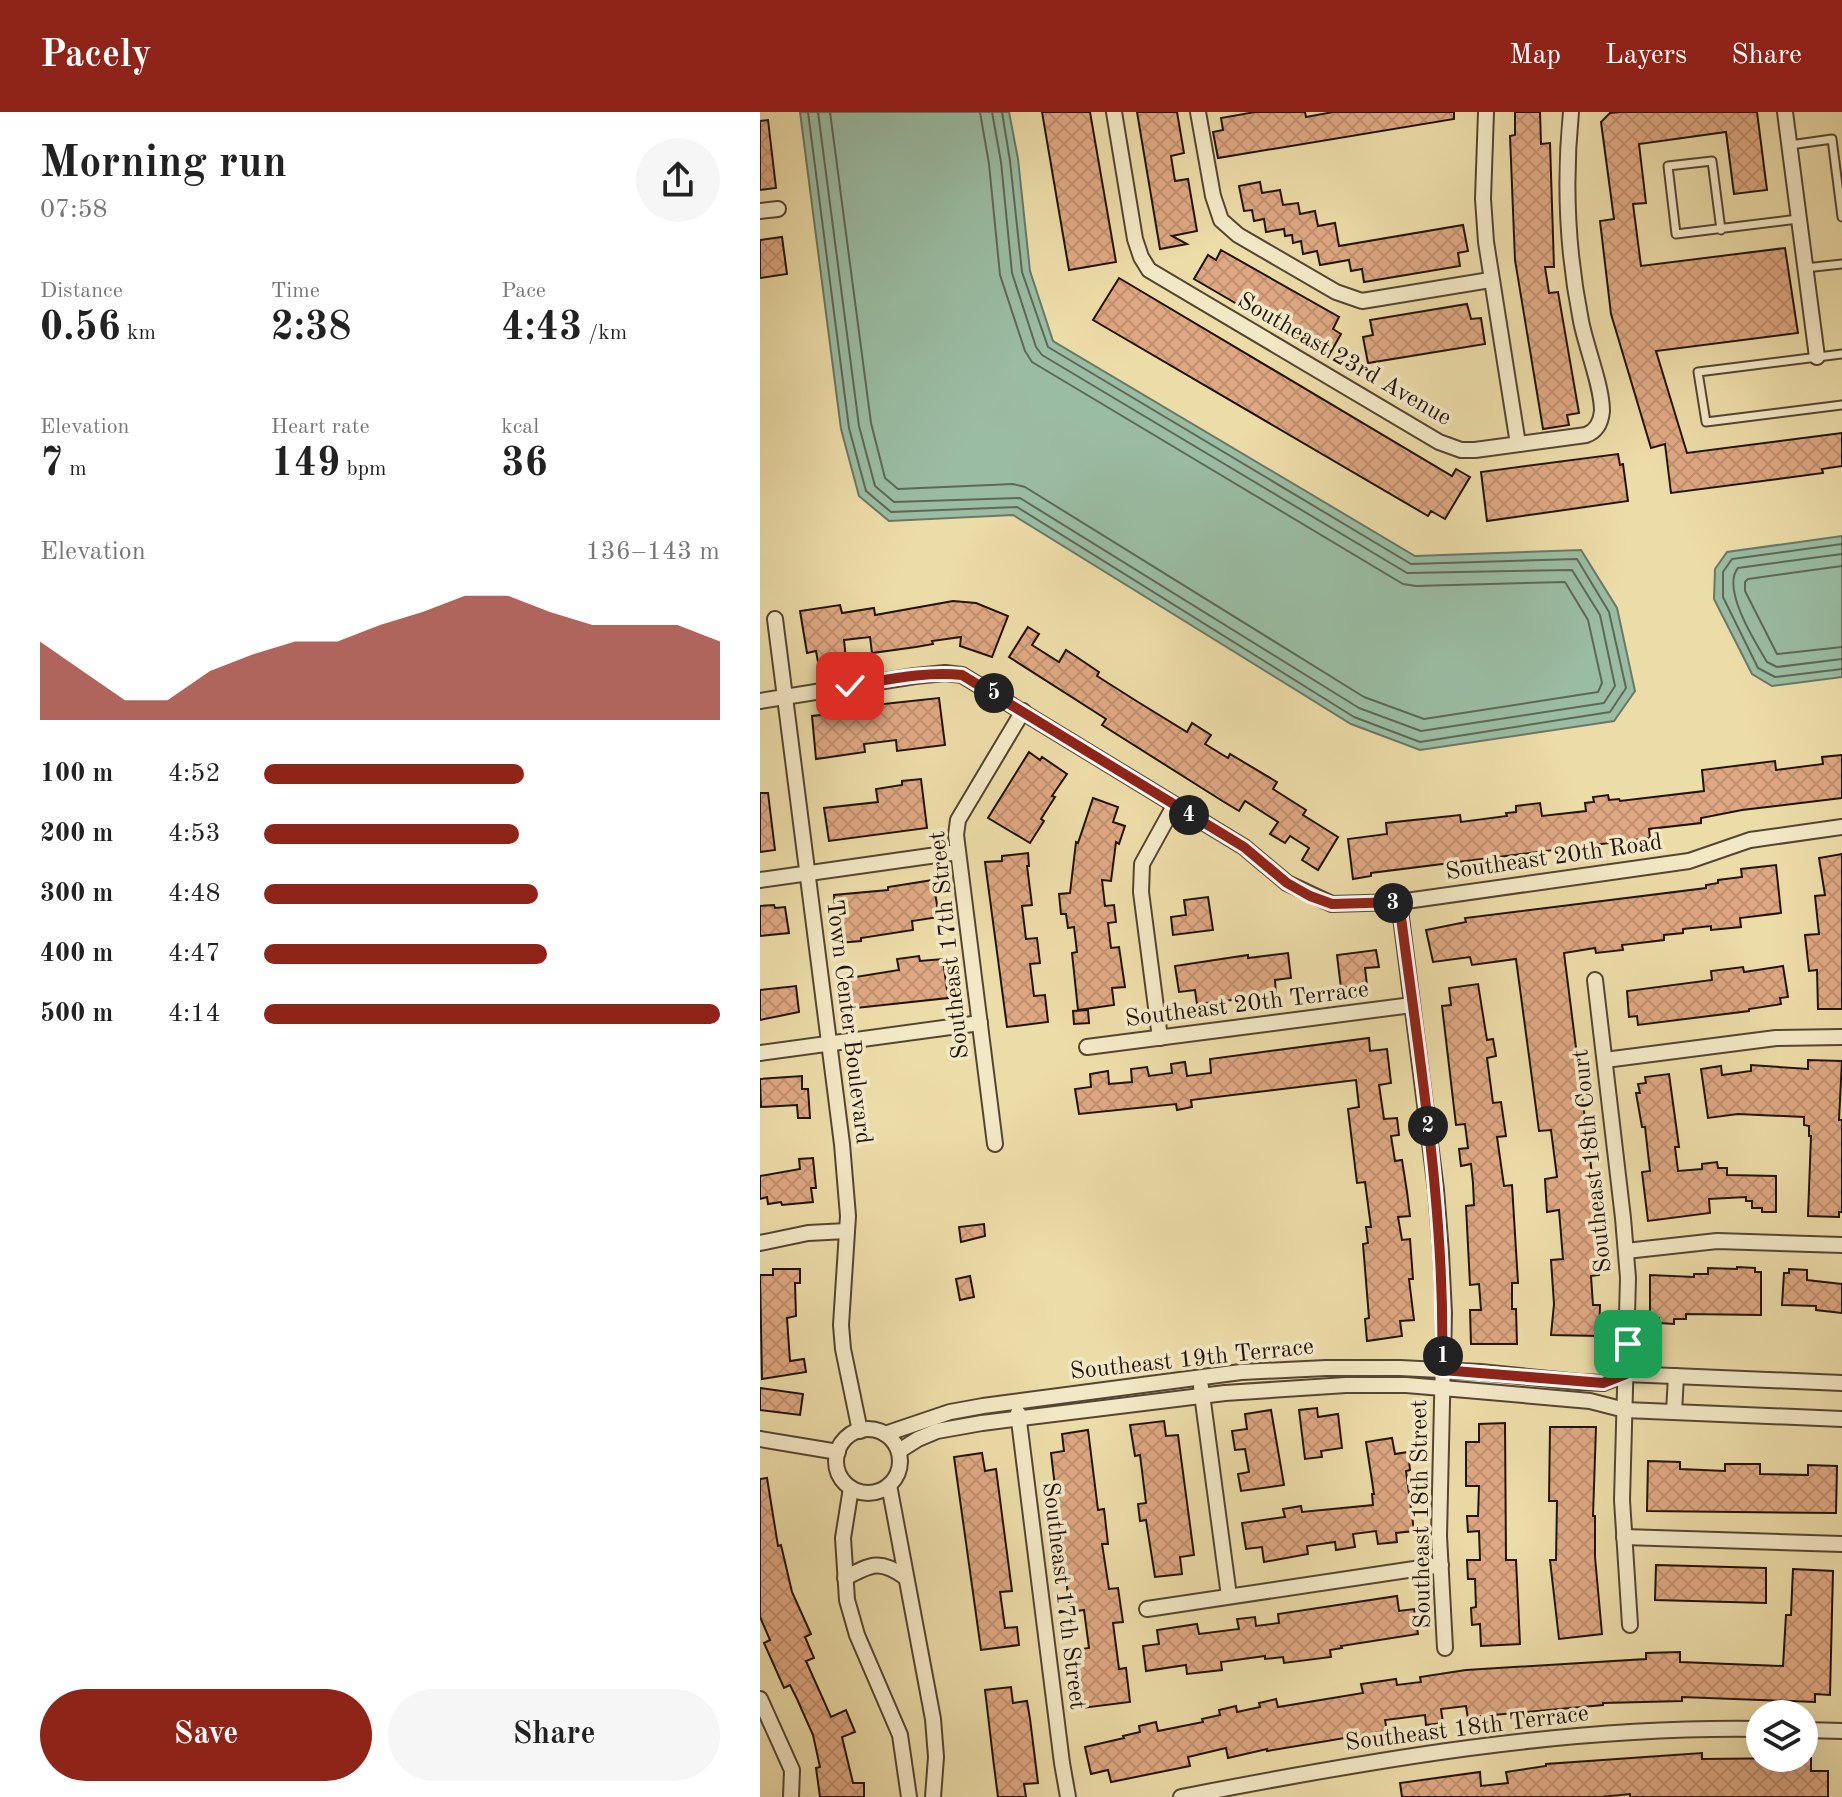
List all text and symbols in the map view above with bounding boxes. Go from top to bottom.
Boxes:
text: Pacely [40,37,152,75]
text: Map [1509,42,1561,70]
text: Layers [1605,42,1687,70]
text: Share [1731,42,1802,70]
button: share [636,138,720,222]
text: Morning run [40,142,287,186]
text: 07:58 [40,197,108,223]
text: Distance [40,280,123,302]
text: Time [271,280,320,302]
text: Pace [501,280,546,302]
street label: Southeast 23rd Avenue [1233,289,1455,431]
text: 0.56 [40,309,121,349]
text: 2:38 [271,309,351,349]
text: 4:43 [501,309,582,349]
text: km [121,322,156,344]
text: /km [582,322,627,344]
text: Elevation [40,416,130,438]
text: Heart rate [271,416,370,438]
text: kcal [501,416,539,438]
text: 7 [40,445,63,485]
text: 149 [271,445,340,485]
text: 36 [501,445,548,485]
text: m [63,458,87,480]
text: bpm [340,458,387,480]
text: Elevation [40,539,146,565]
text: 136–143 m [585,539,720,565]
pin [816,652,884,720]
icon: check [828,664,872,708]
pin: 5 [974,673,1014,713]
text: 5 [988,682,1000,704]
text: 100 m [40,761,113,787]
text: 4:52 [168,761,221,787]
pin: 4 [1169,795,1209,835]
text: 4 [1183,804,1195,826]
text: 200 m [40,821,113,847]
text: 4:53 [168,821,221,847]
street label: Southeast 17th Street [926,830,974,1060]
street label: Southeast 20th Road [1444,831,1664,885]
text: 300 m [40,881,113,907]
text: 4:48 [168,881,221,907]
pin: 3 [1373,883,1413,923]
text: 3 [1387,892,1399,914]
street label: Town Center Boulevard [821,898,875,1146]
text: 400 m [40,941,113,967]
text: 4:47 [168,941,221,967]
street label: Southeast 20th Terrace [1124,978,1370,1032]
text: 500 m [40,1001,113,1027]
text: 4:14 [168,1001,221,1027]
street label: Southeast 18th Court [1569,1048,1617,1274]
pin: 2 [1408,1106,1448,1146]
text: 2 [1422,1115,1434,1137]
pin [1594,1310,1662,1378]
icon: arrive [1606,1322,1650,1366]
street label: Southeast 19th Terrace [1069,1335,1315,1385]
pin: 1 [1423,1336,1463,1376]
text: 1 [1437,1345,1449,1367]
street label: Southeast 18th Street [1408,1399,1436,1629]
street label: Southeast 17th Street [1037,1481,1089,1711]
button: Save [40,1689,372,1781]
button: Share [388,1689,720,1781]
map controls [1746,1700,1818,1772]
button: layers [1746,1700,1818,1772]
street label: Southeast 18th Terrace [1344,1702,1590,1756]

